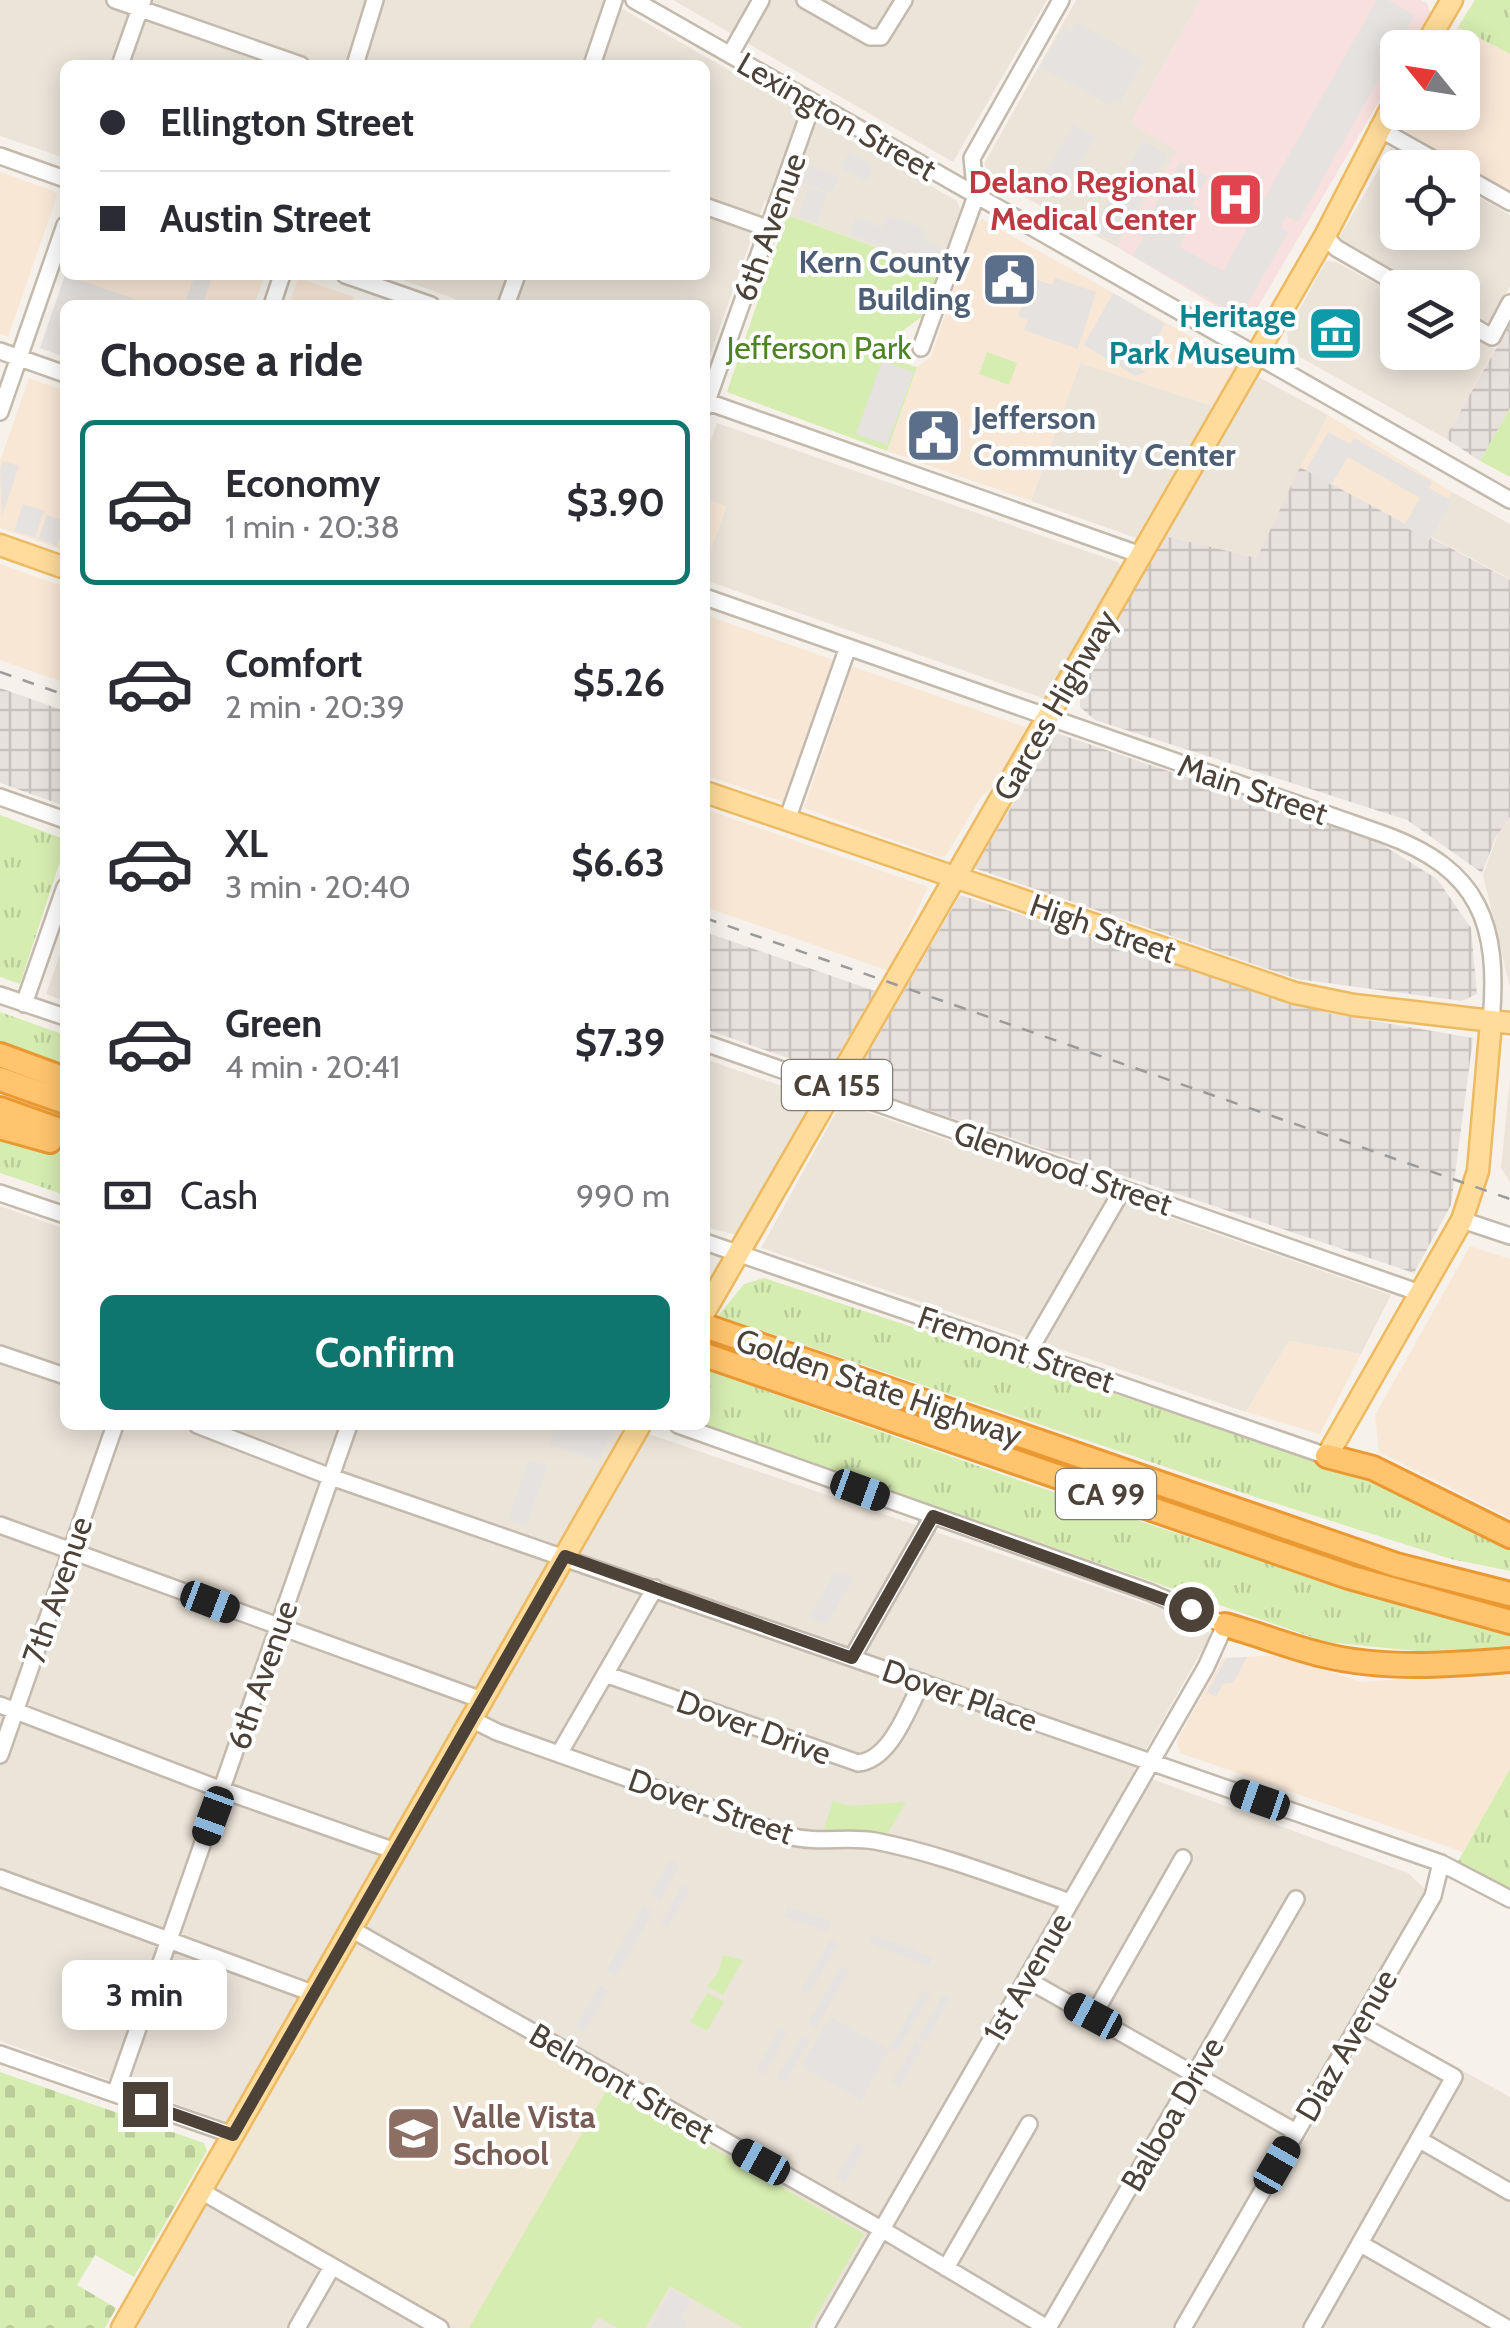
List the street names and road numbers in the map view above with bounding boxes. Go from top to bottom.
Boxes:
street label: Lexington Street [731,43,944,189]
street label: 6th Avenue [724,148,814,306]
street label: Garces Highway [985,603,1125,807]
street label: Main Street [1173,745,1333,833]
street label: High Street [1025,885,1181,971]
road number: CA 155 [782,1060,892,1110]
street label: Glenwood Street [949,1112,1177,1224]
street label: Fremont Street [913,1297,1119,1401]
street label: Golden State Highway [731,1320,1027,1454]
road number: CA 99 [1056,1469,1156,1519]
street label: 7th Avenue [14,1511,100,1669]
street label: 6th Avenue [218,1595,306,1755]
street label: Dover Place [877,1650,1043,1740]
street label: Dover Drive [672,1681,836,1773]
street label: Dover Street [623,1760,799,1852]
street label: 1st Avenue [974,1905,1080,2049]
street label: Diaz Avenue [1287,1962,1405,2128]
street label: Belmont Street [523,2014,721,2152]
street label: Balboa Drive [1112,2030,1232,2198]

